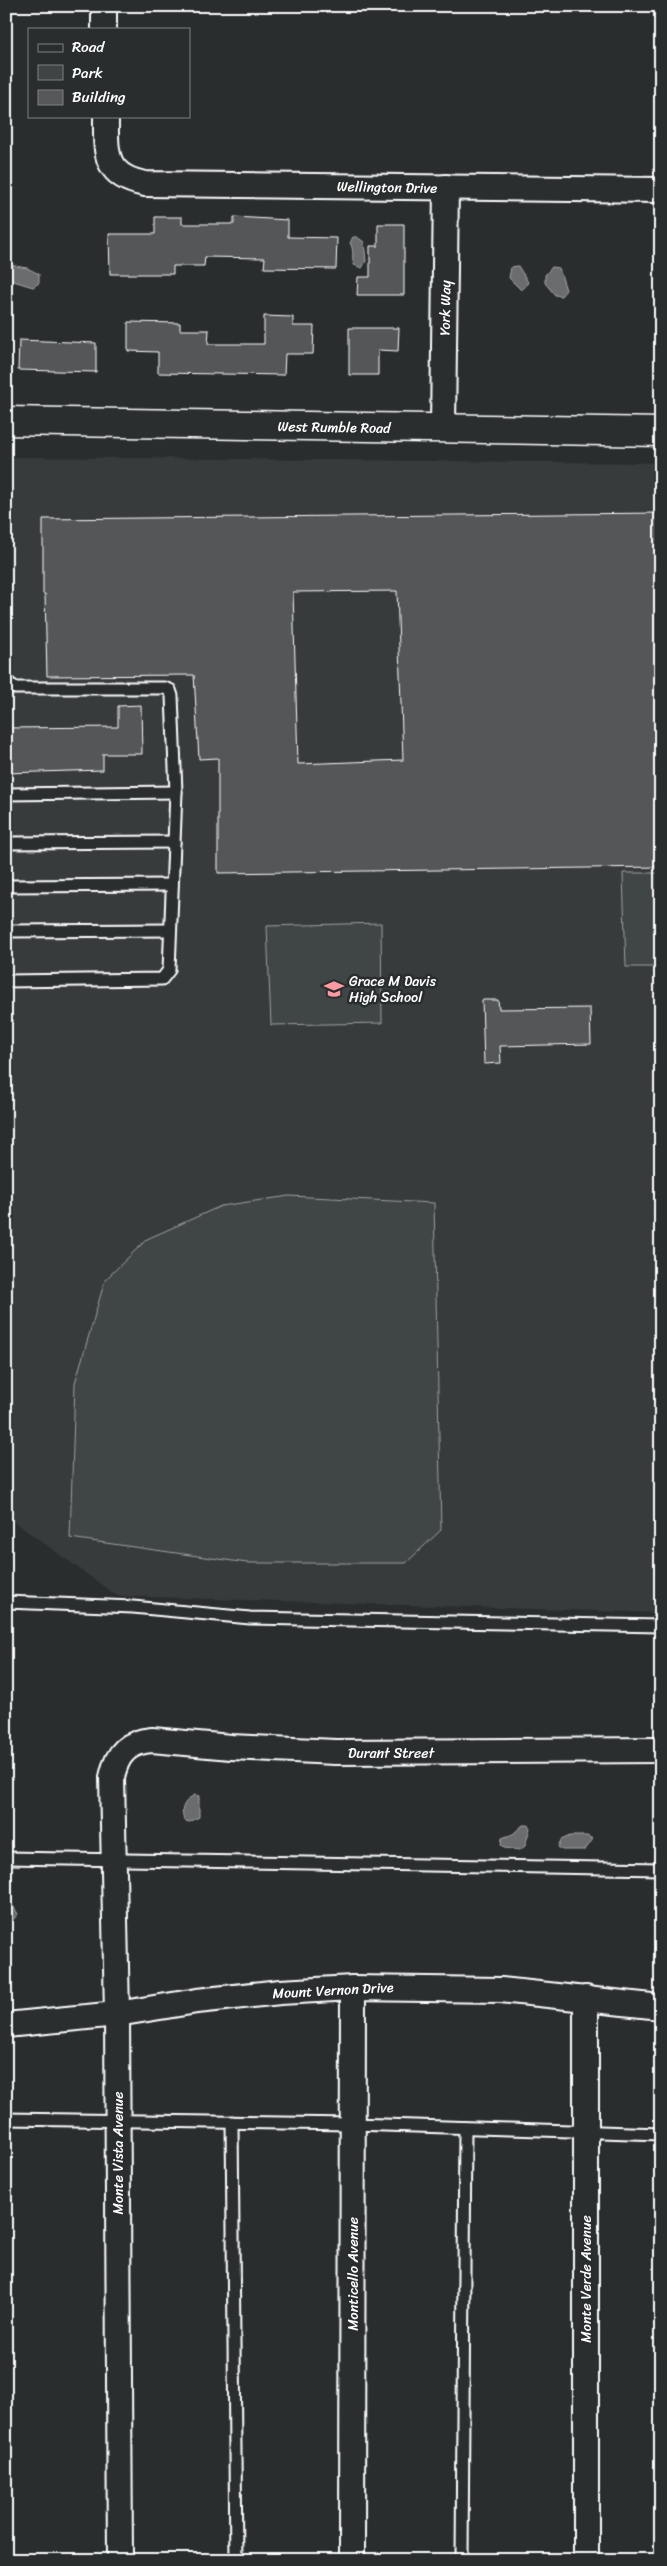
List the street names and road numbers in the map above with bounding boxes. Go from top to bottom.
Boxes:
street label: Wellington Drive [337,174,437,201]
street label: York Way [433,279,458,336]
street label: West Rumble Road [277,414,392,441]
street label: Durant Street [348,1741,435,1766]
street label: Mount Vernon Drive [272,1975,394,2006]
street label: Monte Vista Avenue [106,2092,131,2214]
street label: Monte Verde Avenue [574,2215,599,2343]
street label: Monticello Avenue [341,2217,366,2331]

